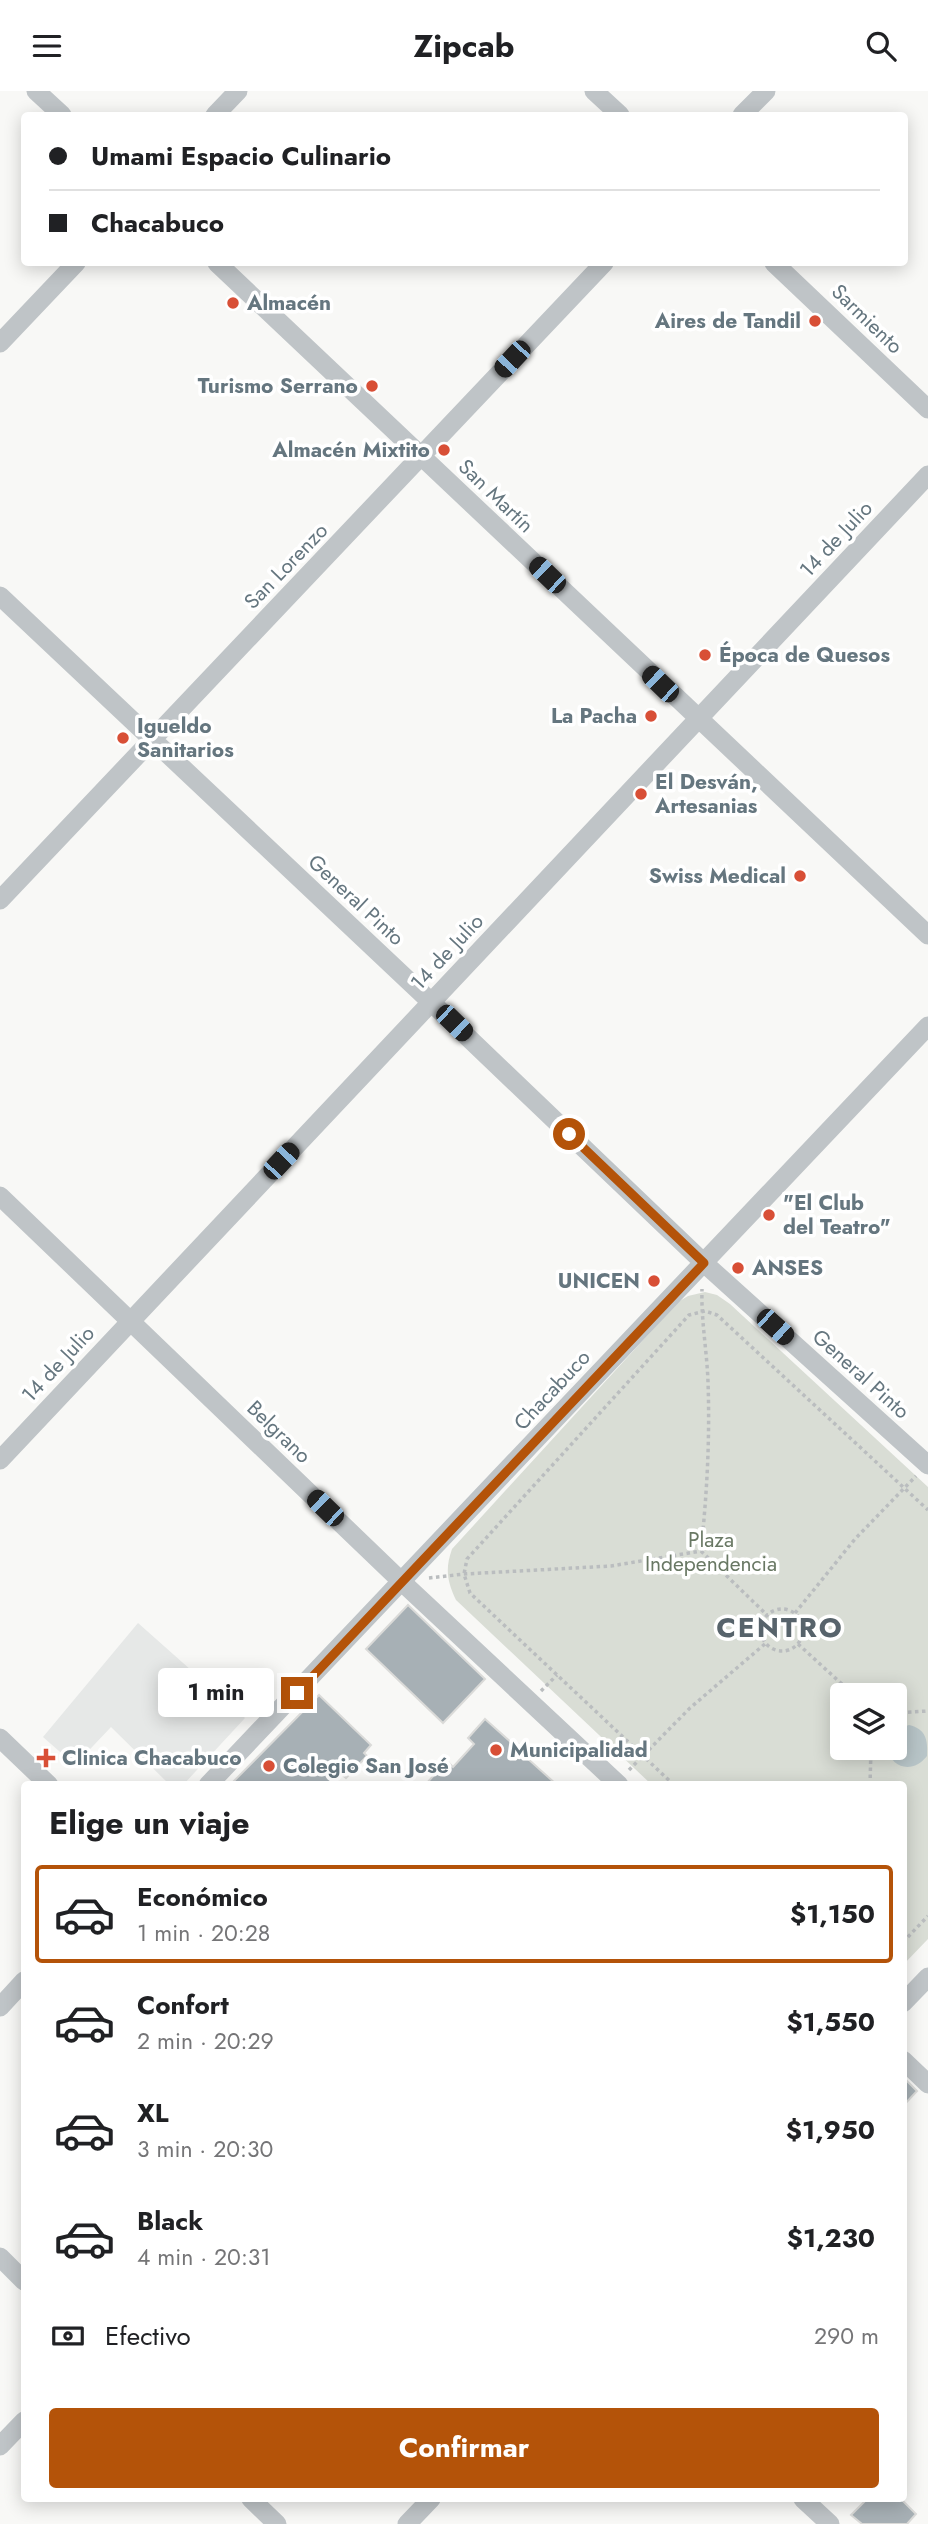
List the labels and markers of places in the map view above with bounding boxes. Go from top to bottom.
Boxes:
place label: Almacén [246,288,331,318]
marker: Almacén [225,295,241,311]
place label: Aires de Tandil [654,306,801,336]
marker: Aires de Tandil [807,313,823,329]
place label: Turismo Serrano [198,371,358,401]
marker: Turismo Serrano [364,378,380,394]
place label: Almacén Mixtito [271,435,430,465]
marker: Almacén Mixtito [436,442,452,458]
place label: Época de Quesos [719,640,890,670]
marker: Época de Quesos [697,647,713,663]
place label: La Pacha [551,701,637,731]
marker: La Pacha [643,708,659,724]
place label: Igueldo Sanitarios [137,711,234,765]
marker: Igueldo Sanitarios [115,730,131,746]
place label: El Desván, Artesanias [654,767,758,821]
marker: El Desván, Artesanias [633,786,649,802]
place label: Swiss Medical [649,861,786,891]
marker: Swiss Medical [792,868,808,884]
place label: "El Club del Teatro" [783,1188,891,1242]
marker: "El Club del Teatro" [761,1207,777,1223]
place label: ANSES [751,1253,823,1283]
marker: ANSES [730,1260,746,1276]
place label: UNICEN [558,1266,640,1296]
marker: UNICEN [646,1273,662,1289]
place label: Municipalidad [510,1735,648,1765]
marker: Municipalidad [488,1742,504,1758]
place label: Clinica Chacabuco [62,1743,242,1773]
marker: Clinica Chacabuco [36,1748,56,1768]
place label: Colegio San José [283,1751,449,1781]
marker: Colegio San José [261,1758,277,1774]

